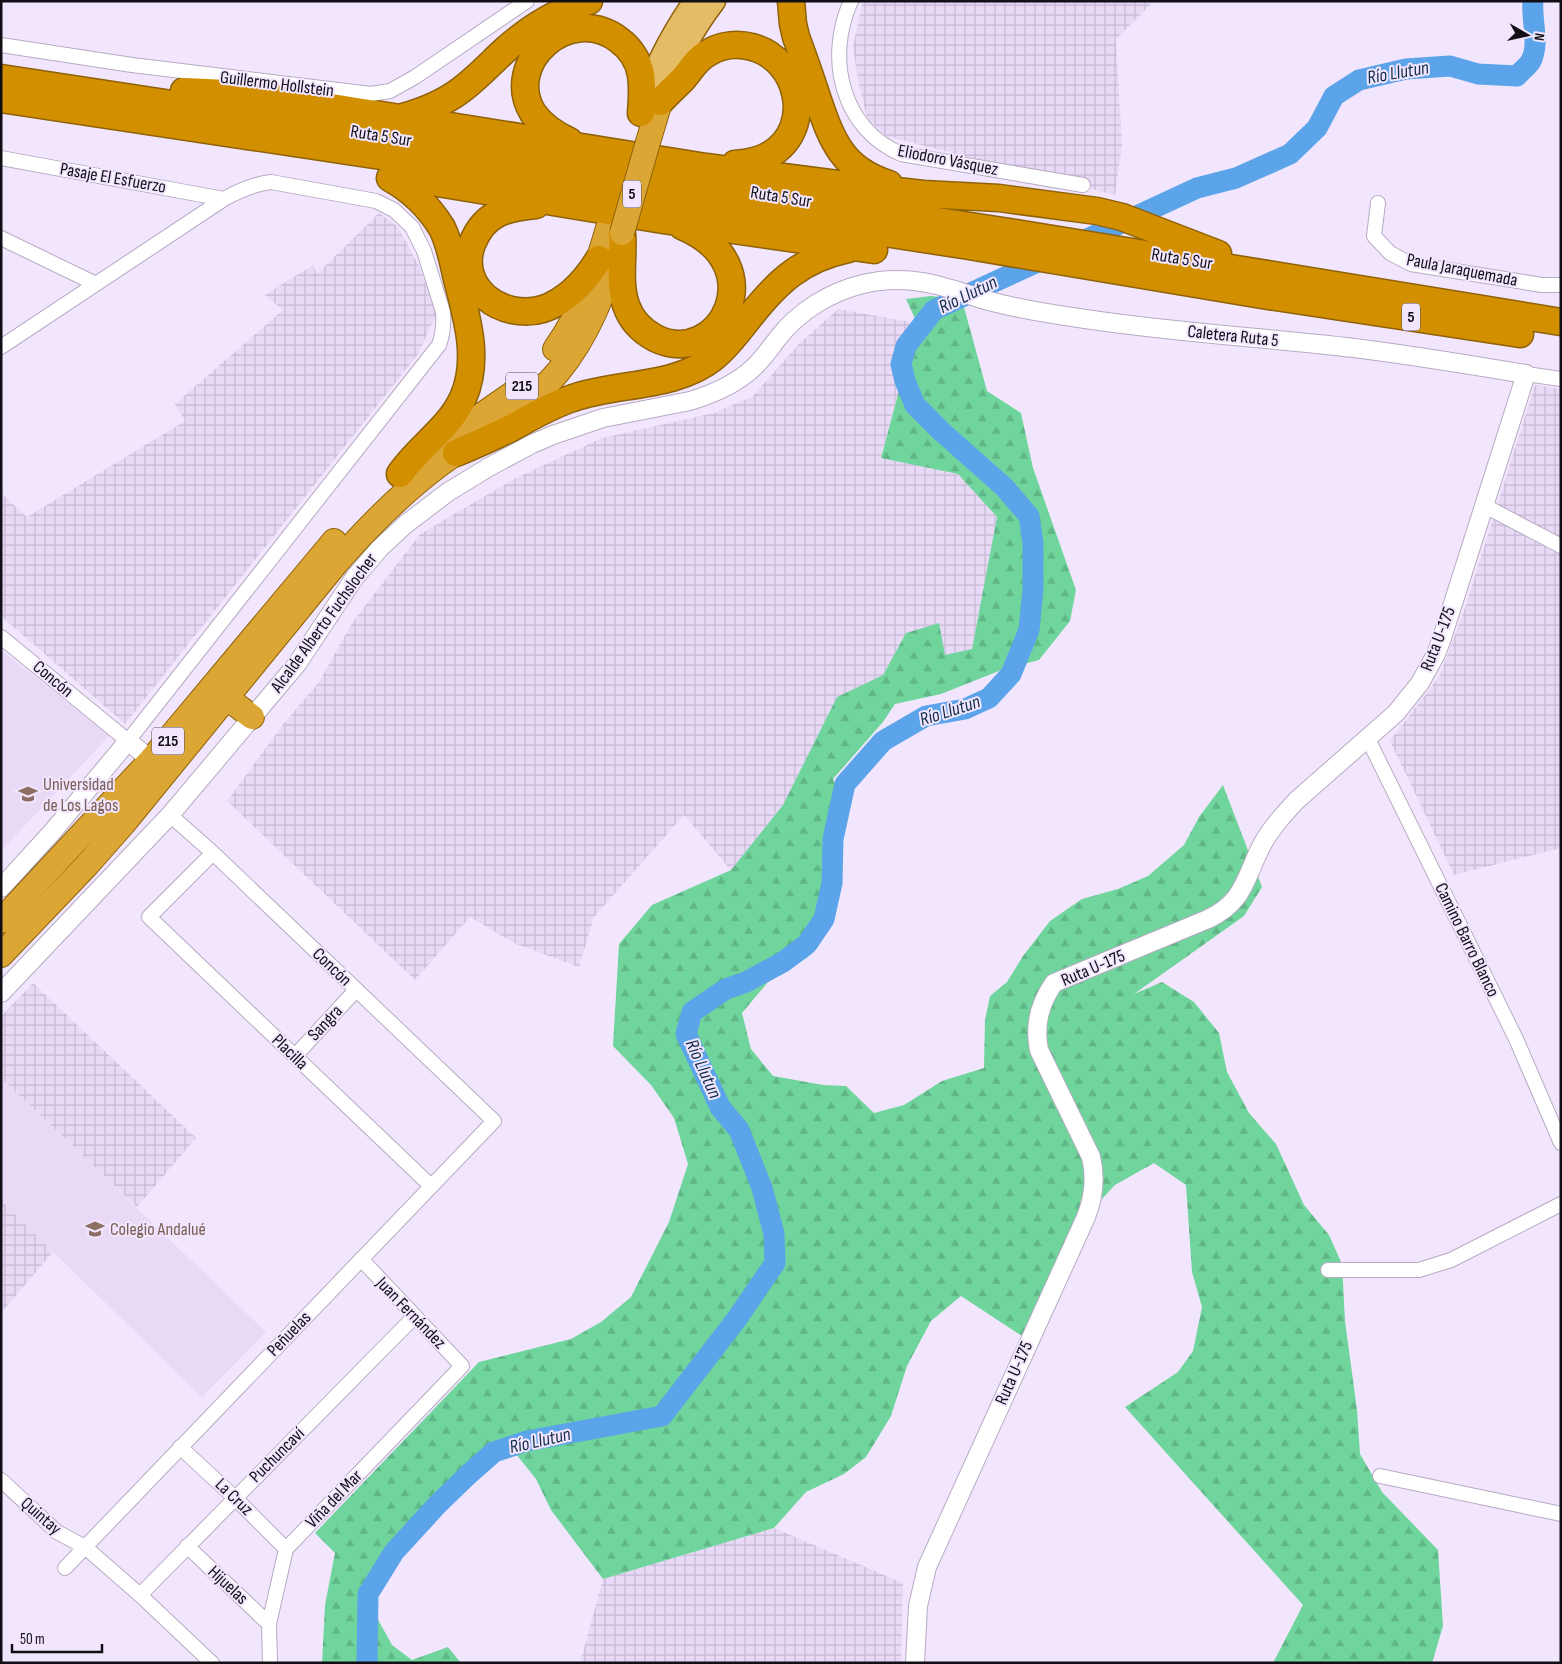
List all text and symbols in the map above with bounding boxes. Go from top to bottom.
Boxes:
north arrow [1502,10,1552,60]
text: N [1530,32,1548,42]
water label: Río Llutun [1365,56,1431,90]
street label: Guillermo Hollstein [219,67,335,101]
street label: Ruta 5 Sur [349,121,413,151]
street label: Eliodoro Vásquez [896,140,1000,180]
street label: Pasaje El Esfuerzo [58,158,168,198]
road number: 5 [623,180,641,208]
street label: Ruta 5 Sur [749,182,813,212]
street label: Ruta 5 Sur [1150,244,1214,274]
street label: Paula Jaraquemada [1405,249,1519,291]
water label: Río Llutun [935,271,1001,319]
road number: 5 [1402,304,1420,330]
street label: Caletera Ruta 5 [1186,321,1280,351]
road number: 215 [506,372,538,400]
street label: Alcalde Alberto Fuchslocher [266,549,382,698]
street label: Ruta U-175 [1416,604,1460,674]
street label: Concón [29,656,77,702]
water label: Río Llutun [917,690,983,732]
road number: 215 [152,728,184,754]
place label: Universidad de Los Lagos [43,774,119,816]
school or university icon: Universidad de Los Lagos [17,783,39,805]
street label: Camino Barro Blanco [1430,880,1504,1000]
street label: Concón [308,943,356,991]
street label: Ruta U-175 [1058,945,1128,991]
street label: Sangra [303,1001,347,1045]
street label: Placilla [268,1030,312,1074]
water label: Río Llutun [680,1036,726,1102]
school or university icon: Colegio Andalué [84,1218,106,1240]
place label: Colegio Andalué [110,1219,206,1240]
street label: Juan Fernández [371,1272,451,1353]
street label: Peñuelas [263,1307,315,1361]
street label: Ruta U-175 [991,1338,1037,1408]
street label: Puchuncaví [245,1423,309,1487]
water label: Río Llutun [507,1423,573,1459]
street label: Viña del Mar [301,1466,367,1532]
street label: La Cruz [211,1474,258,1520]
street label: Quintay [16,1493,66,1539]
street label: Hijuelas [204,1561,252,1609]
scale bar [12,1622,102,1654]
text: 50 m [20,1630,45,1649]

